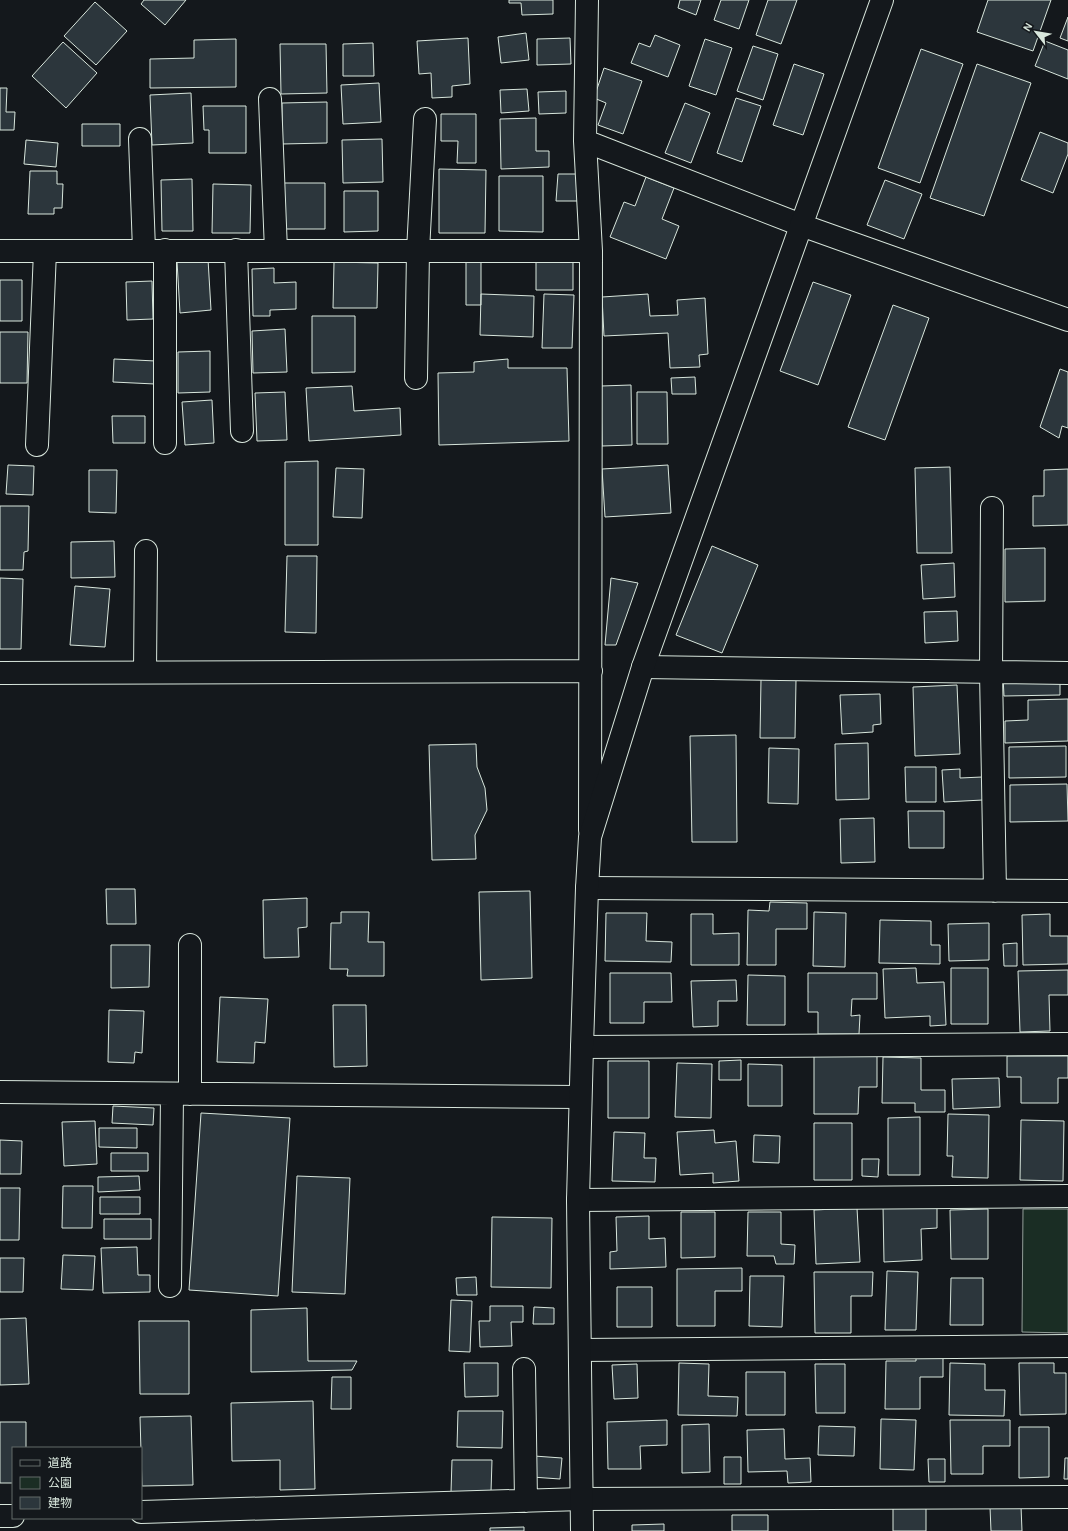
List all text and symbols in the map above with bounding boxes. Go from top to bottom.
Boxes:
north arrow [1016,12,1056,52]
text: N [1020,20,1035,34]
legend [12,1447,142,1519]
text: 道路 [48,1456,72,1470]
text: 公園 [48,1476,72,1490]
text: 建物 [48,1496,72,1510]

